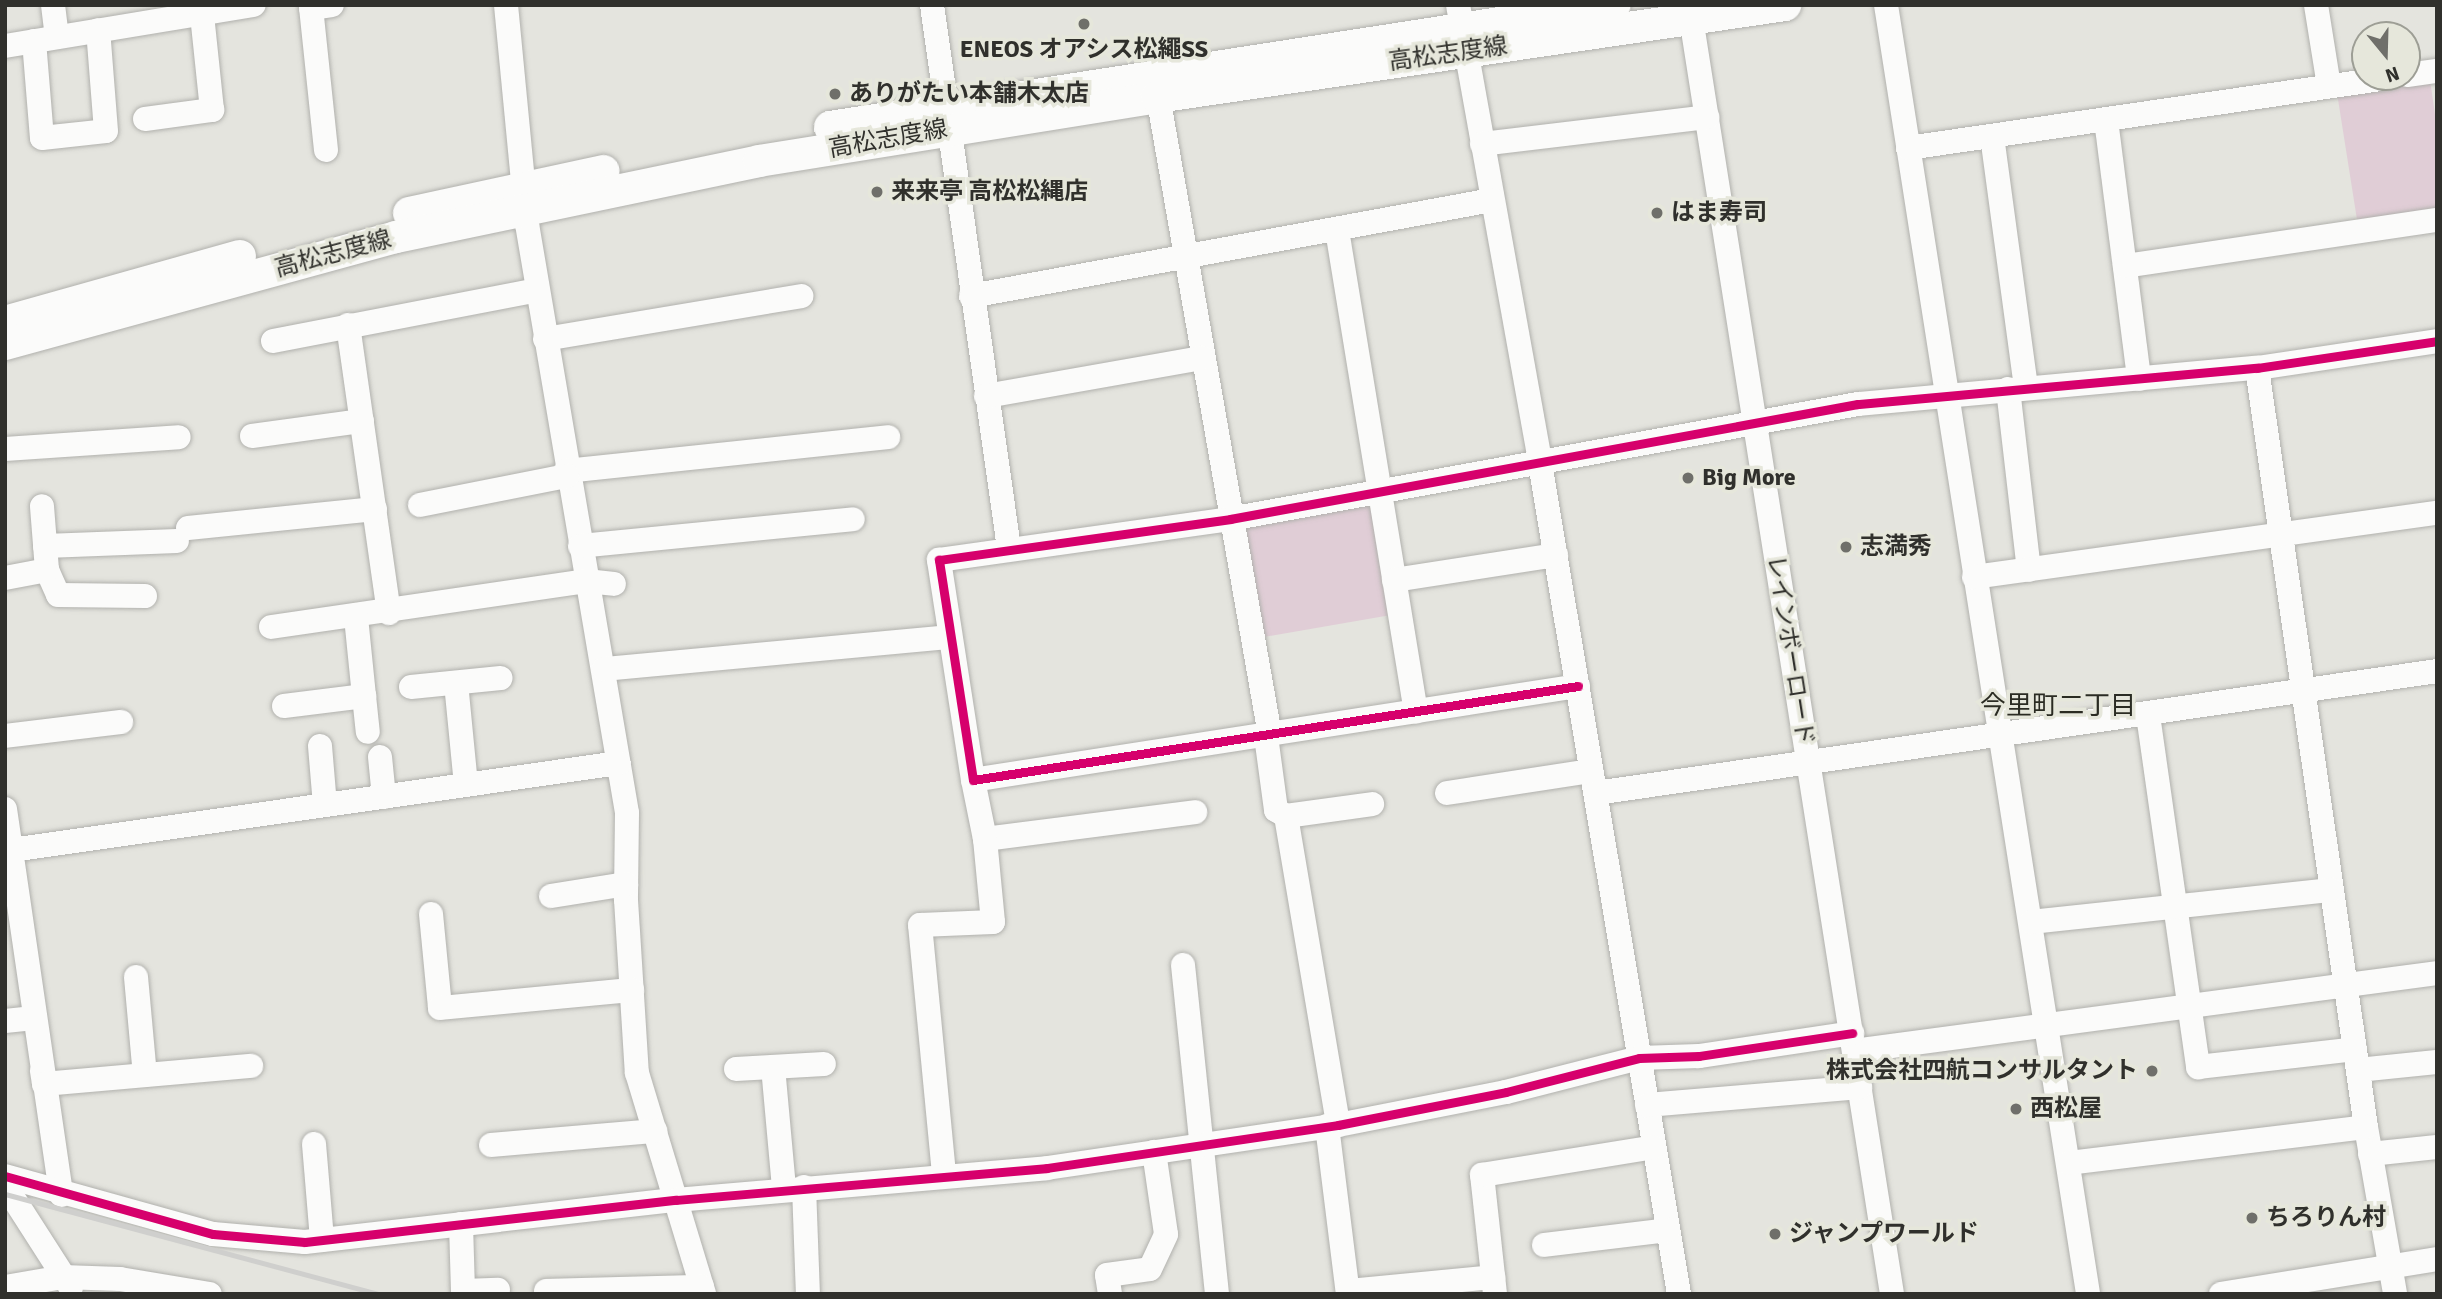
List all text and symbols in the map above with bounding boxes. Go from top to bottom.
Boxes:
marker: ENEOS オアシス松繩SS [1076,16,1092,32]
north arrow [2351,21,2421,91]
street label: 高松志度線 [1387,31,1509,77]
place label: ENEOS オアシス松繩SS [959,36,1209,64]
text: N [2382,60,2402,87]
place label: ありがたい本舗木太店 [849,80,1089,108]
marker: ありがたい本舗木太店 [827,86,843,102]
street label: 高松志度線 [826,114,950,164]
place label: 来来亭 高松松縄店 [891,178,1088,206]
marker: 来来亭 高松松縄店 [869,184,885,200]
place label: はま寿司 [1671,199,1767,227]
marker: はま寿司 [1649,205,1665,221]
street label: 高松志度線 [271,225,395,283]
place label: Big More [1702,464,1796,492]
marker: Big More [1680,470,1696,486]
place label: 志満秀 [1860,533,1932,561]
marker: 志満秀 [1838,539,1854,555]
street label: レインボーロード [1761,553,1819,747]
district label: 今里町二丁目 [1980,691,2136,723]
place label: 株式会社四航コンサルタント [1826,1057,2138,1085]
marker: 株式会社四航コンサルタント [2144,1063,2160,1079]
place label: 西松屋 [2030,1095,2102,1123]
marker: 西松屋 [2008,1101,2024,1117]
place label: ちろりん村 [2266,1204,2386,1232]
marker: ちろりん村 [2244,1210,2260,1226]
place label: ジャンプワールド [1789,1220,1981,1248]
marker: ジャンプワールド [1767,1226,1783,1242]

